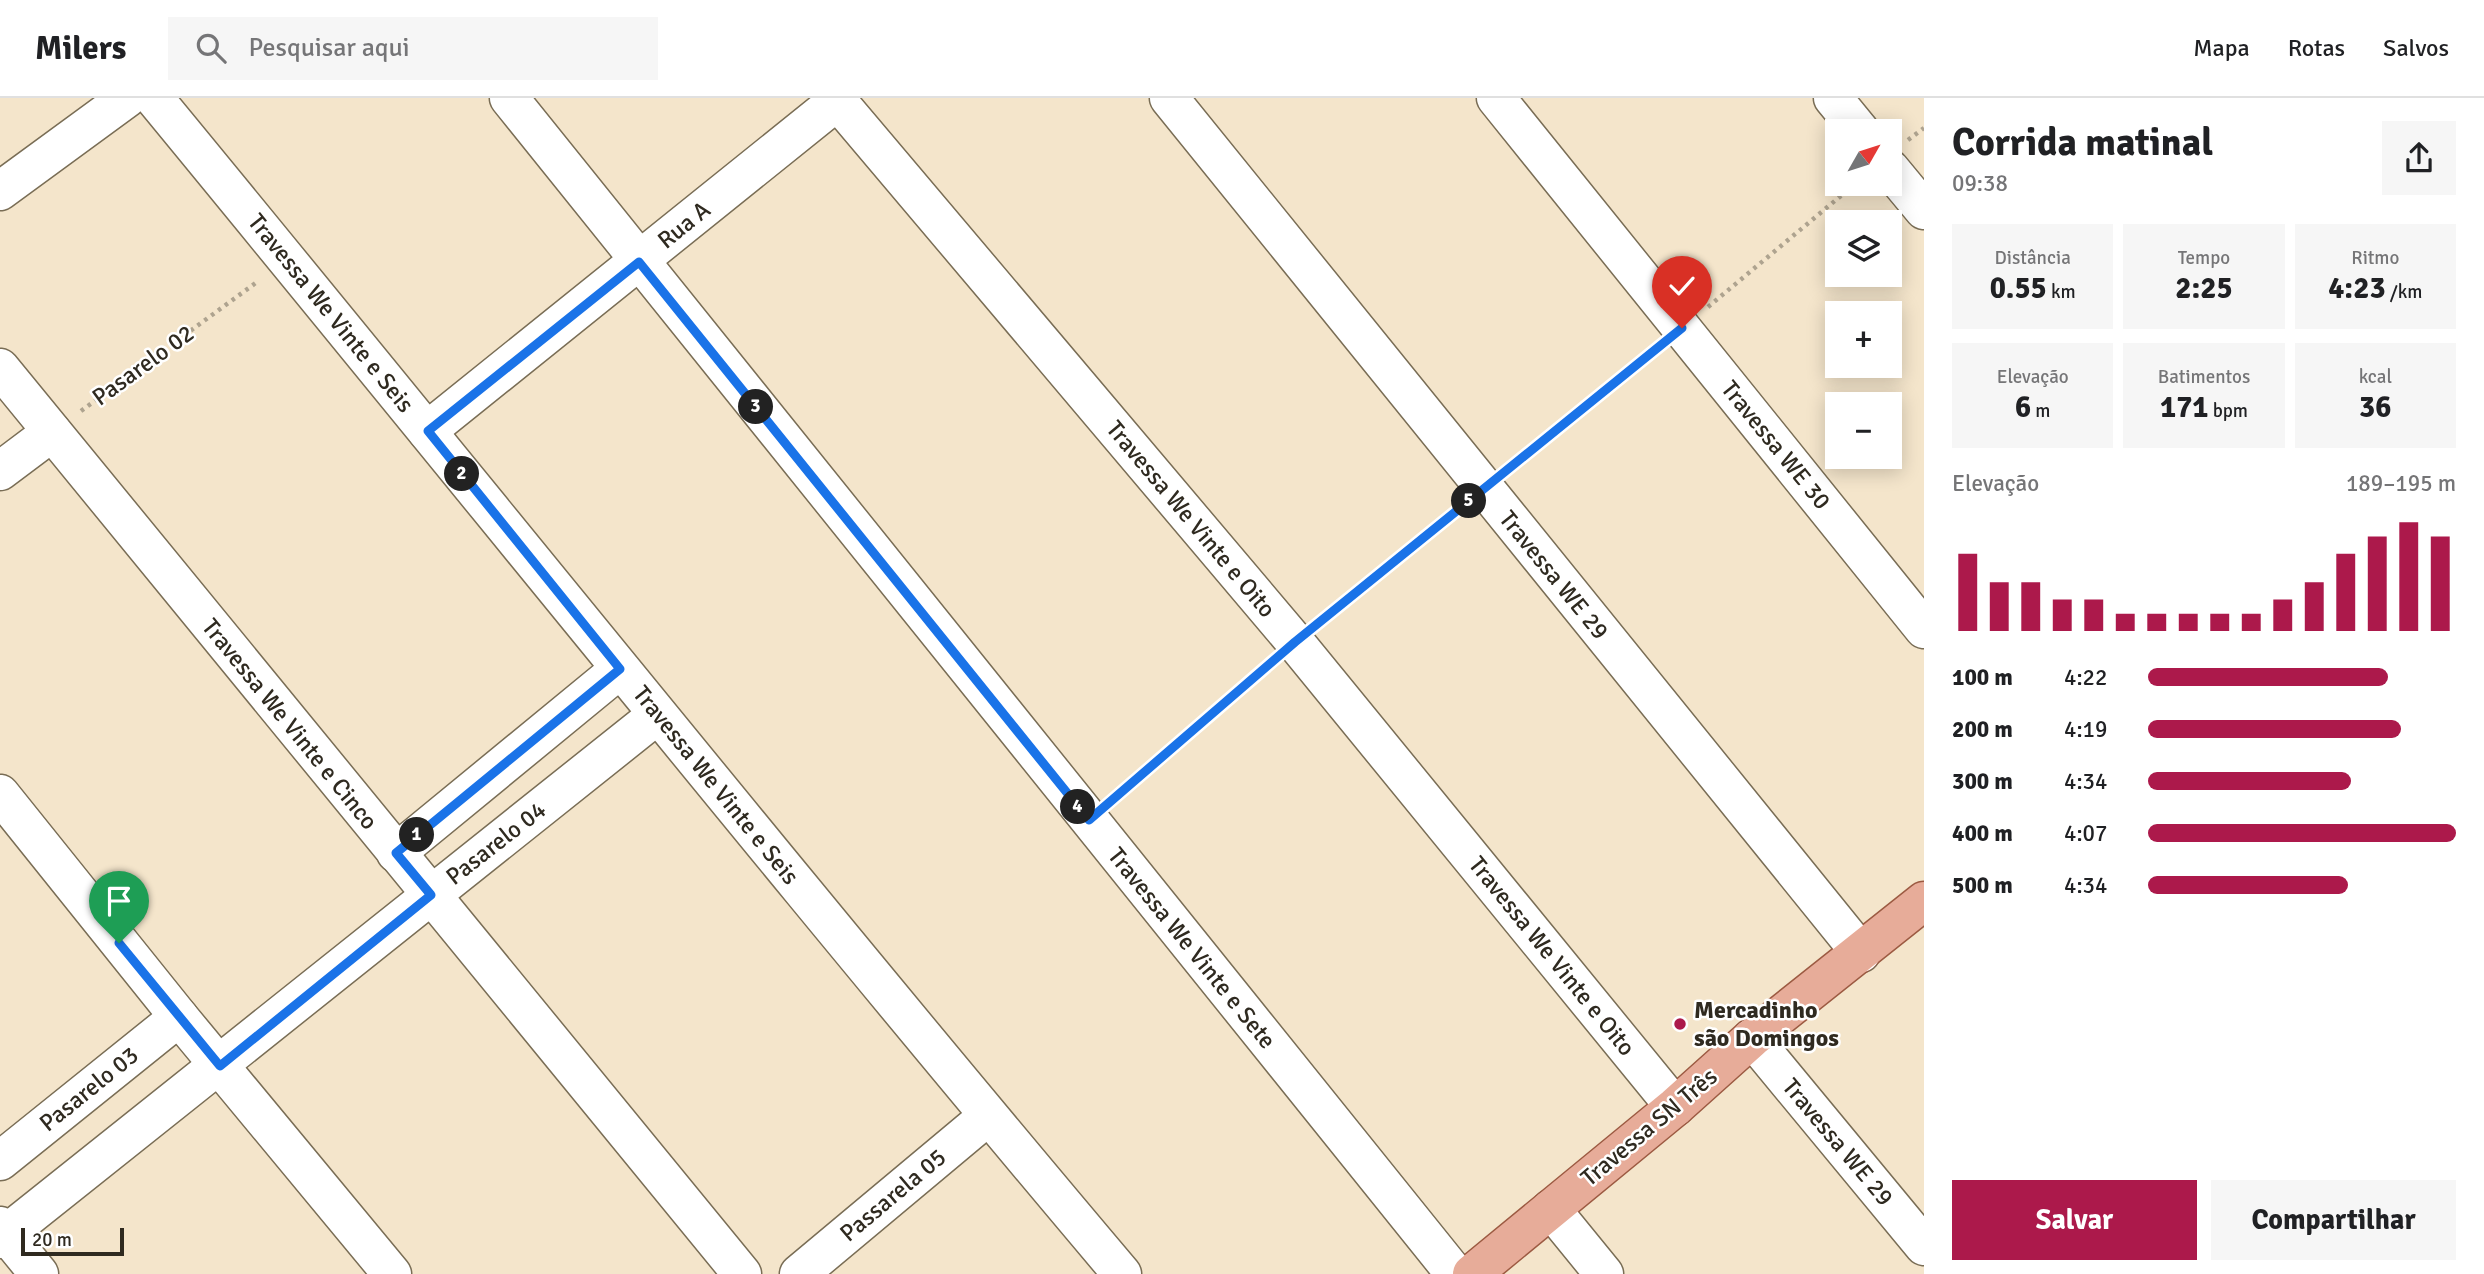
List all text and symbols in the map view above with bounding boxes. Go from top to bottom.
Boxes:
search box [168,17,658,80]
text: Milers [35,28,126,69]
icon: search [192,29,230,67]
text: Pesquisar aqui [248,32,410,64]
text: Mapa [2193,33,2250,63]
text: Rotas [2288,33,2345,63]
text: Salvos [2383,33,2449,63]
north arrow [1825,119,1902,196]
map controls [1825,119,1902,469]
text: Corrida matinal [1952,119,2213,166]
button: share [2382,121,2456,195]
text: 09:38 [1952,169,2008,198]
street label: Rua A [652,195,717,255]
street label: Travessa We Vinte e Seis [241,207,421,419]
button: layers [1825,210,1902,287]
text: Distância [1994,246,2071,270]
text: Tempo [2178,246,2230,270]
text: Ritmo [2351,246,2399,270]
pin [1652,256,1712,328]
icon: check [1663,267,1701,305]
text: 0.55 [1990,270,2047,307]
text: 2:25 [2175,270,2233,307]
text: 4:23 [2328,270,2386,307]
text: km [2047,280,2076,304]
text: /km [2386,280,2422,304]
button: + [1825,301,1902,378]
street label: Pasarelo 02 [86,318,200,412]
text: Elevação [1997,365,2069,389]
text: Batimentos [2158,365,2250,389]
text: kcal [2359,365,2392,389]
street label: Travessa WE 30 [1715,374,1837,516]
text: 6 [2015,389,2031,426]
text: 171 [2160,389,2209,426]
text: 36 [2359,389,2392,426]
pin: 3 [738,390,774,424]
button: − [1825,392,1902,469]
text: 3 [750,394,761,418]
text: m [2031,399,2050,423]
text: bpm [2209,399,2248,423]
street label: Travessa We Vinte e Oito [1100,414,1282,624]
pin: 2 [444,456,480,492]
text: 2 [456,461,467,485]
text: Elevação [1952,469,2039,498]
text: 189–195 m [2346,469,2456,498]
pin: 5 [1452,484,1486,518]
text: 5 [1463,488,1474,512]
street label: Travessa WE 29 [1493,504,1615,646]
street label: Travessa We Vinte e Cinco [196,612,384,836]
text: 100 m [1952,663,2013,692]
text: 4:22 [2064,663,2107,692]
street label: Travessa We Vinte e Seis [626,679,806,891]
text: 200 m [1952,715,2013,744]
text: 4:19 [2064,715,2107,744]
text: 300 m [1952,767,2013,796]
text: 4:34 [2064,767,2107,796]
pin: 4 [1060,790,1096,824]
text: 4 [1072,794,1083,818]
street label: Pasarelo 04 [440,795,552,891]
pin: 1 [400,818,434,852]
text: 400 m [1952,819,2013,848]
text: 4:07 [2064,819,2107,848]
text: 1 [411,822,422,846]
street label: Travessa We Vinte e Sete [1101,841,1283,1055]
street label: Travessa We Vinte e Oito [1462,850,1642,1062]
pin [89,871,149,943]
text: 500 m [1952,871,2013,900]
text: 4:34 [2064,871,2107,900]
icon: arrive [100,882,138,920]
place label: Mercadinho são Domingos [1694,995,1839,1053]
marker: Mercadinho são Domingos [1672,1016,1688,1032]
street label: Pasarelo 03 [33,1040,145,1138]
street label: Travessa SN Três [1575,1061,1723,1193]
street label: Travessa WE 29 [1776,1072,1900,1212]
street label: Passarela 05 [834,1142,952,1248]
button: Salvar [1952,1180,2197,1260]
button: Compartilhar [2211,1180,2456,1260]
scale bar [21,1225,124,1257]
text: 20 m [32,1228,72,1252]

